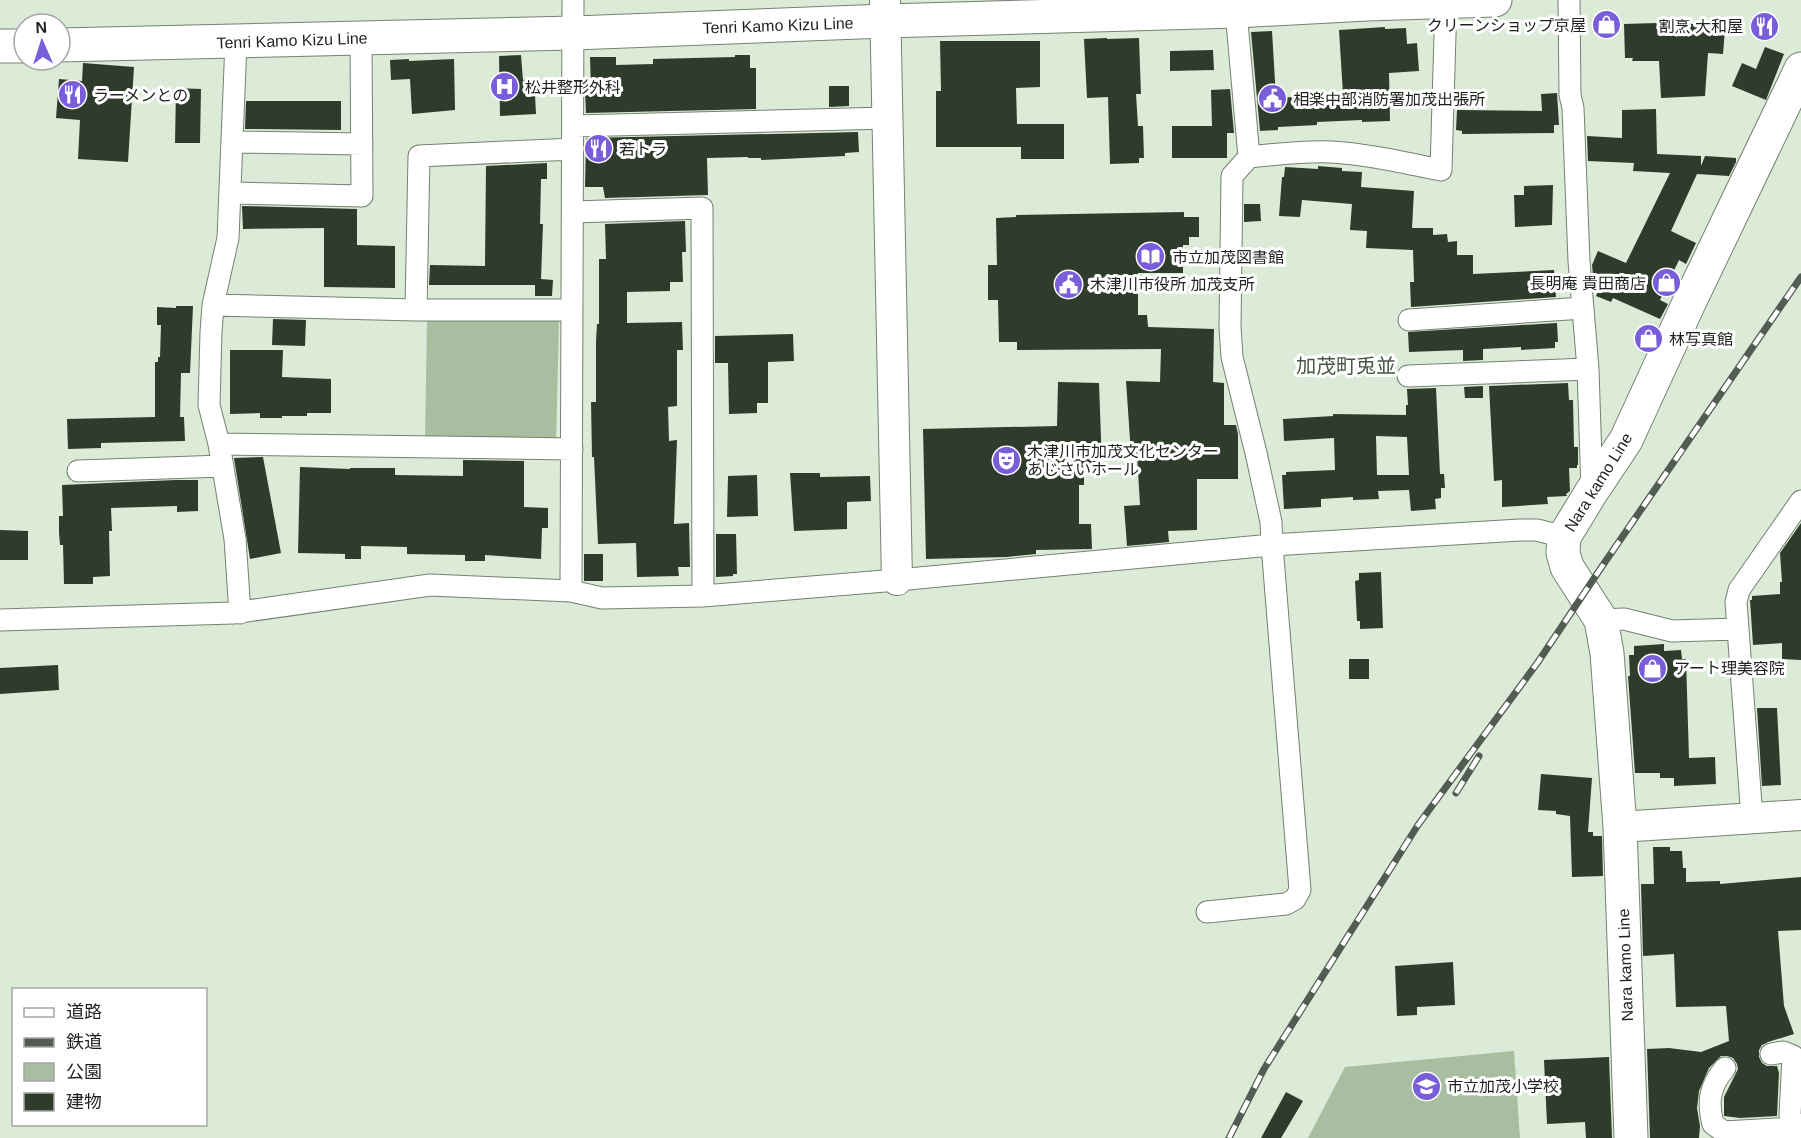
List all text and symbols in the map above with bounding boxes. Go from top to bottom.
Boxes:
shop icon: クリーンショップ京屋 [1591,9,1623,41]
restaurant icon: 割烹 大和屋 [1748,10,1780,42]
north arrow [12,12,72,72]
street label: Tenri Kamo Kizu Line [702,14,854,37]
place label: クリーンショップ京屋 [1427,17,1586,34]
place label: 割烹 大和屋 [1659,18,1743,35]
text: N [35,19,47,36]
street label: Tenri Kamo Kizu Line [216,29,368,52]
hospital icon: 松井整形外科 [488,71,520,103]
restaurant icon: ラーメンとの [56,79,88,111]
place label: 松井整形外科 [525,79,621,96]
public building icon: 相楽中部消防署加茂出張所 [1256,83,1288,115]
place label: ラーメンとの [93,87,188,104]
place label: 相楽中部消防署加茂出張所 [1293,91,1485,108]
restaurant icon: 若トラ [582,133,614,165]
place label: 若トラ [619,141,667,158]
library icon: 市立加茂図書館 [1135,241,1167,273]
place label: 市立加茂図書館 [1172,249,1284,266]
shop icon: 長明庵 貴田商店 [1651,267,1683,299]
public building icon: 木津川市役所 加茂支所 [1053,268,1085,300]
place label: 長明庵 貴田商店 [1530,275,1646,292]
place label: 木津川市役所 加茂支所 [1090,276,1254,293]
shop icon: 林写真館 [1632,323,1664,355]
place label: 林写真館 [1669,331,1733,348]
district label: 加茂町兎並 [1296,355,1396,377]
street label: Nara kamo Line [1561,430,1636,535]
place label: 木津川市加茂文化センター あじさいホール [1027,443,1219,478]
theatre icon: 木津川市加茂文化センター あじさいホール [990,444,1022,476]
shop icon: アート理美容院 [1637,652,1669,684]
place label: アート理美容院 [1674,660,1785,677]
street label: Nara kamo Line [1615,908,1636,1022]
legend [12,988,207,1126]
text: 道路 [66,1002,102,1022]
text: 鉄道 [66,1032,102,1052]
text: 公園 [66,1062,102,1082]
school or university icon: 市立加茂小学校 [1410,1070,1442,1102]
place label: 市立加茂小学校 [1447,1078,1559,1095]
text: 建物 [66,1092,102,1112]

